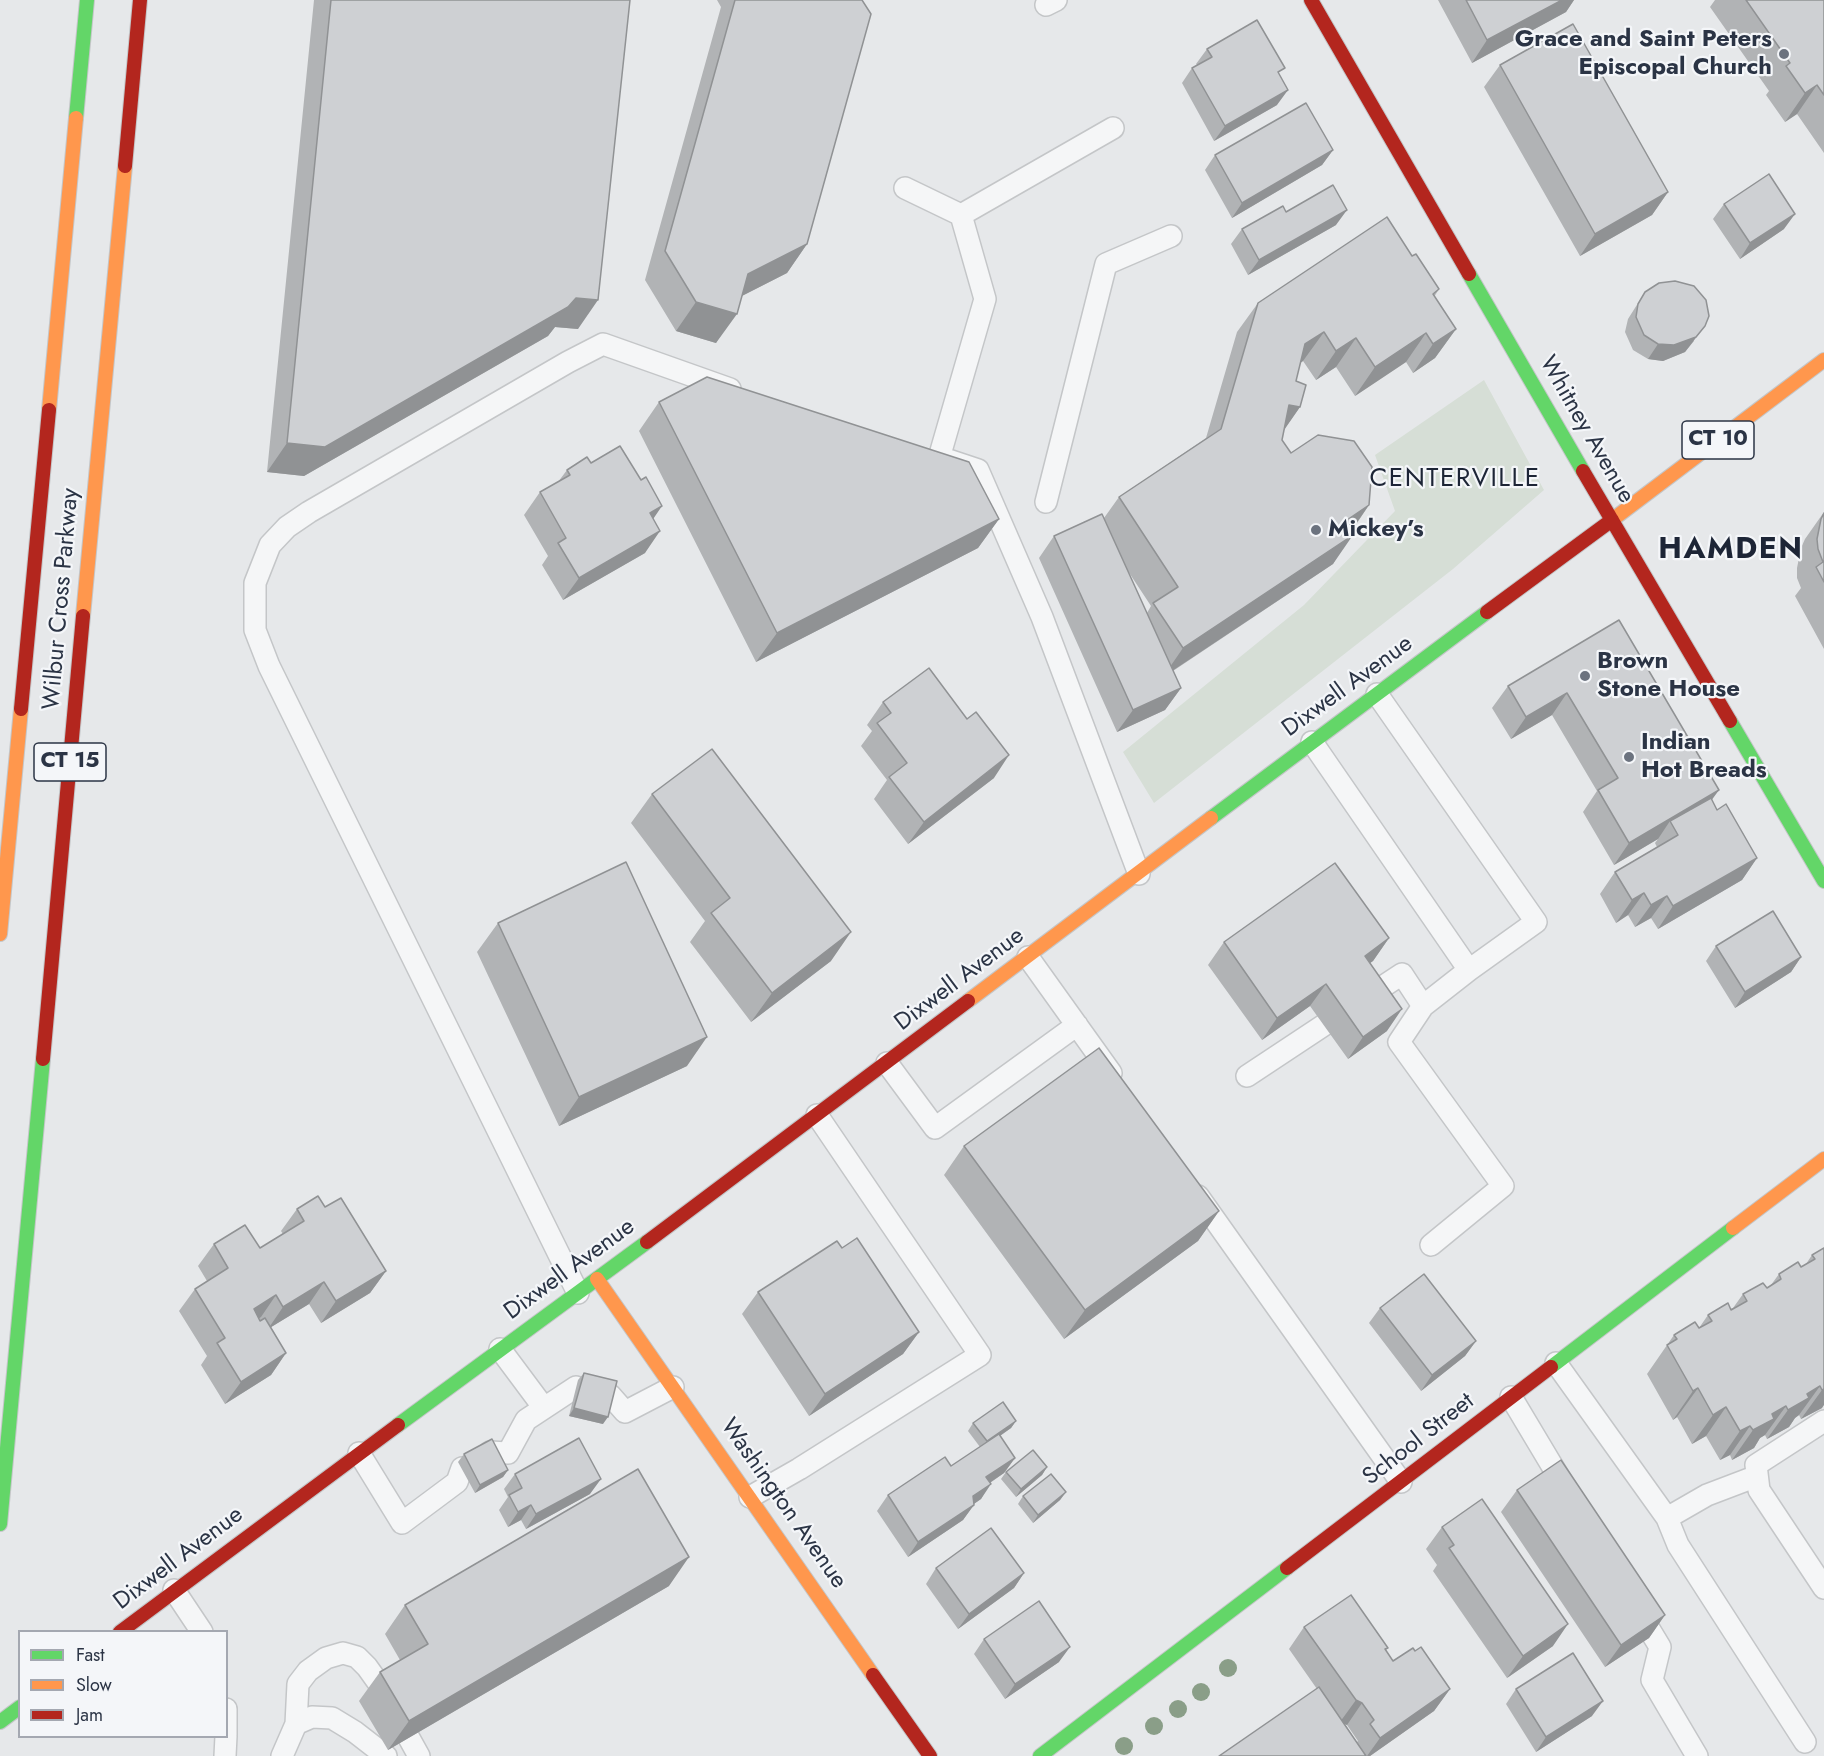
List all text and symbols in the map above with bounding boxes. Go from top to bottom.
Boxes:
place label: Grace and Saint Peters Episcopal Church [1515,26,1772,82]
marker: Grace and Saint Peters Episcopal Church [1777,47,1791,61]
street label: Whitney Avenue [1532,351,1640,509]
road number: CT 10 [1682,421,1754,459]
district label: CENTERVILLE [1370,464,1540,496]
street label: Wilbur Cross Parkway [38,487,86,711]
place label: Mickey’s [1328,516,1424,544]
marker: Mickey’s [1309,523,1323,537]
district label: HAMDEN [1658,533,1804,569]
street label: Dixwell Avenue [1277,630,1419,744]
place label: Brown Stone House [1597,648,1740,704]
marker: Brown Stone House [1578,669,1592,683]
place label: Indian Hot Breads [1641,729,1767,785]
road number: CT 15 [34,743,106,781]
marker: Indian Hot Breads [1622,750,1636,764]
street label: Dixwell Avenue [890,922,1030,1038]
street label: Dixwell Avenue [499,1213,641,1327]
street label: School Street [1358,1388,1480,1492]
street label: Washington Avenue [714,1413,852,1595]
street label: Dixwell Avenue [109,1501,249,1617]
legend [18,1630,228,1738]
text: Fast [76,1642,105,1668]
text: Slow [76,1672,112,1698]
text: Jam [76,1702,103,1728]

